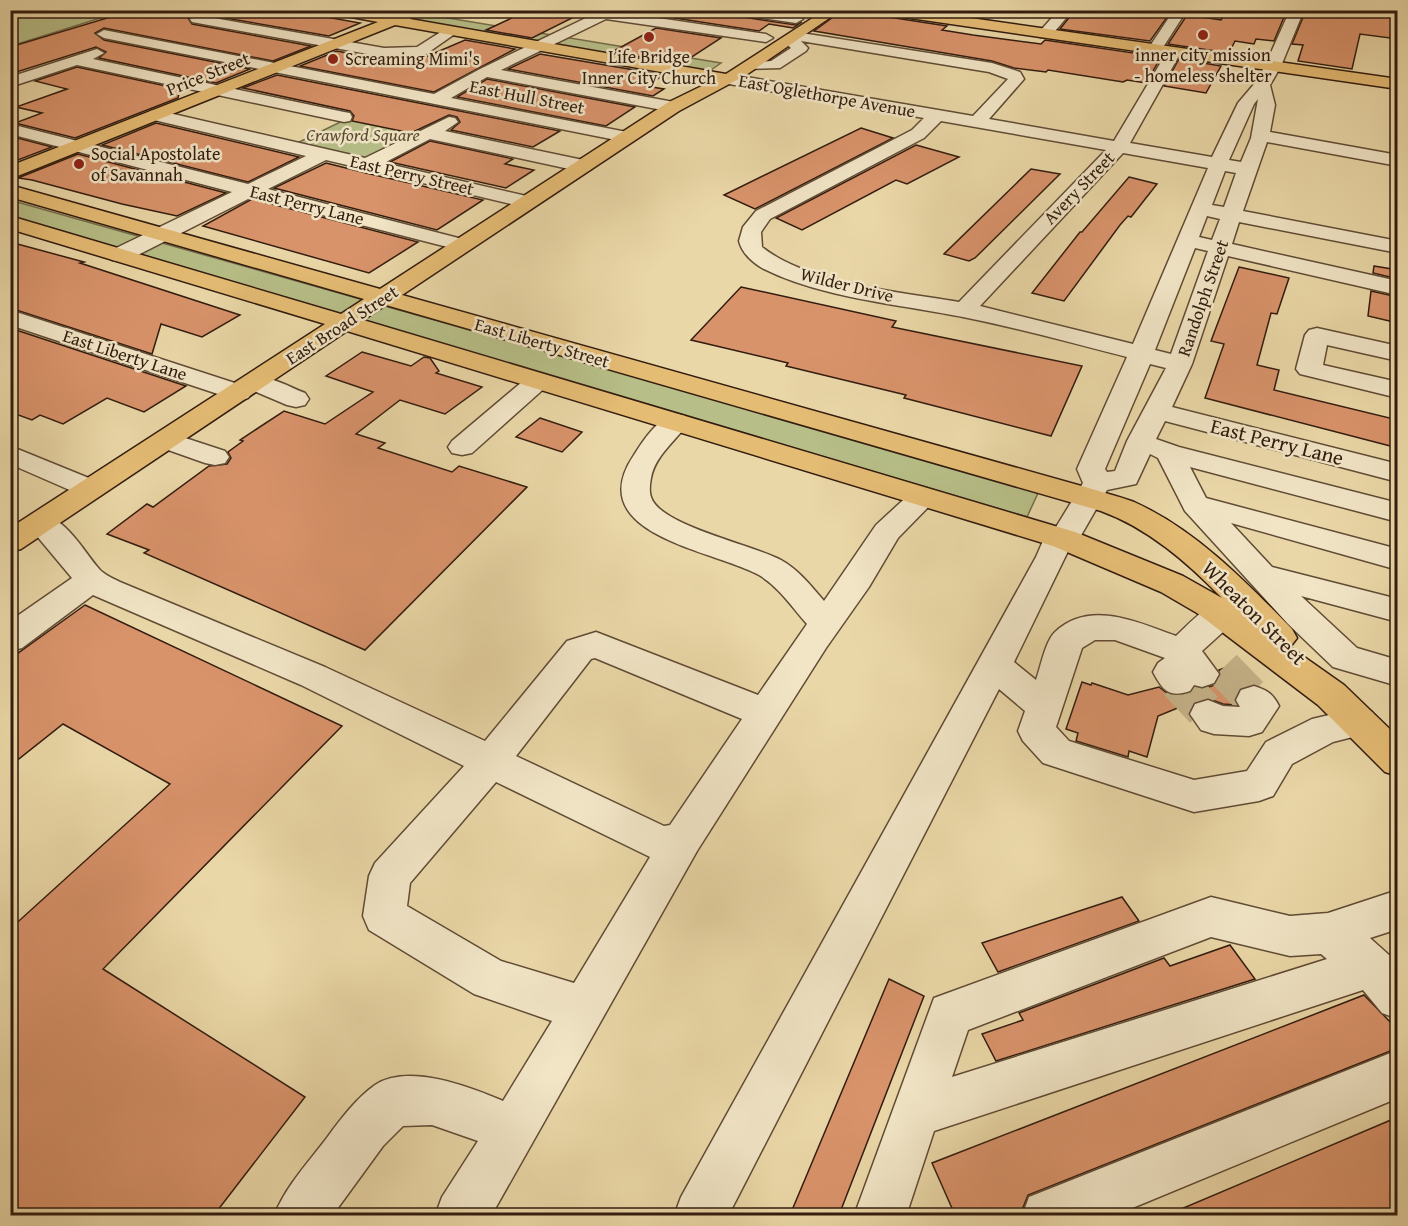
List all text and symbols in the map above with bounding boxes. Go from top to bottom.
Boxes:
marker: inner city mission - homeless shelter [1196,28,1210,42]
marker: Life Bridge Inner City Church [642,30,656,44]
place label: inner city mission - homeless shelter [1134,41,1272,89]
place label: Life Bridge Inner City Church [582,43,716,91]
street label: Price Street [162,44,254,103]
place label: Screaming Mimi's [345,45,480,72]
marker: Screaming Mimi's [326,52,340,66]
street label: East Oglethorpe Avenue [737,67,918,124]
street label: East Hull Street [467,72,587,121]
park label: Crawford Square [306,121,420,148]
place label: Social Apostolate of Savannah [91,140,220,188]
street label: Avery Street [1037,144,1121,230]
street label: East Perry Street [347,147,477,202]
marker: Social Apostolate of Savannah [72,157,86,171]
street label: East Perry Lane [247,177,367,232]
street label: Randolph Street [1170,235,1235,360]
street label: Wilder Drive [798,260,897,309]
street label: East Broad Street [280,278,404,371]
street label: East Liberty Street [472,310,613,375]
street label: East Liberty Lane [60,322,191,387]
street label: East Perry Lane [1207,410,1347,473]
street label: Wheaton Street [1195,553,1314,672]

